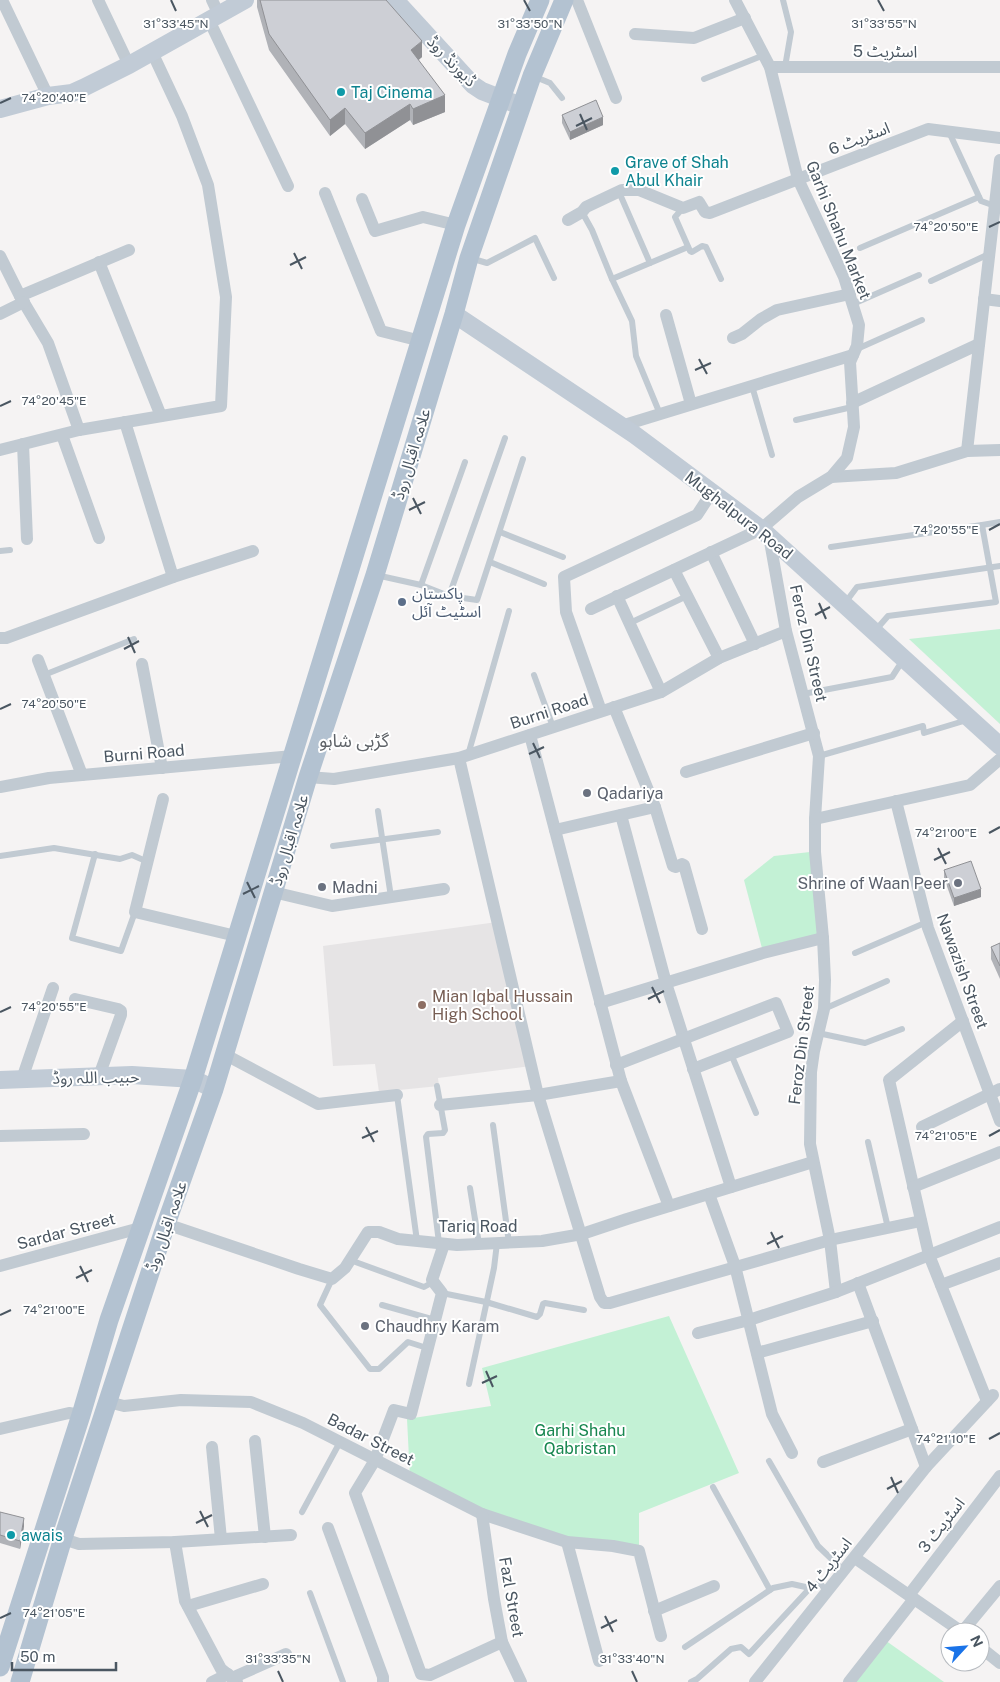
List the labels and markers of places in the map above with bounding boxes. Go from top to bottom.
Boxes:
place label: Taj Cinema [351,83,433,102]
marker: Taj Cinema [335,86,347,98]
place label: Grave of Shah Abul Khair [625,153,729,190]
marker: Grave of Shah Abul Khair [609,165,621,177]
place label: پاکستان اسٹیٹ آئل [412,584,481,621]
marker: پاکستان اسٹیٹ آئل [396,596,408,608]
place label: Qadariya [597,784,663,803]
marker: Qadariya [581,787,593,799]
place label: Shrine of Waan Peer [798,874,948,893]
marker: Shrine of Waan Peer [952,877,964,889]
place label: Madni [332,878,378,897]
marker: Madni [316,881,328,893]
place label: Mian Iqbal Hussain High School [432,987,573,1024]
marker: Mian Iqbal Hussain High School [416,999,428,1011]
place label: Chaudhry Karam [375,1317,499,1336]
marker: Chaudhry Karam [359,1320,371,1332]
place label: awais [21,1526,63,1545]
marker: awais [5,1529,17,1541]

